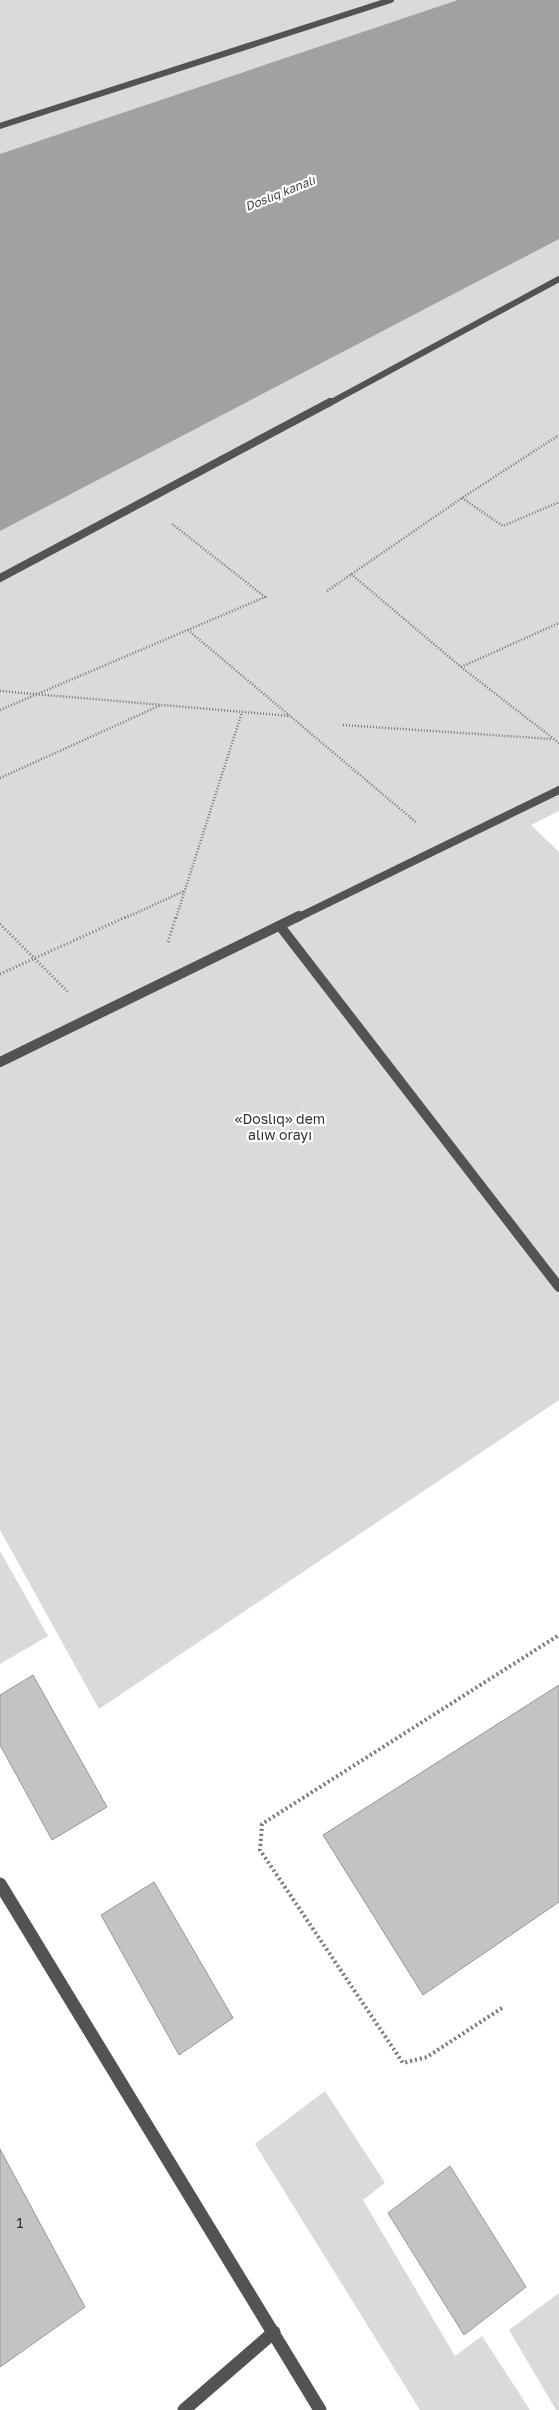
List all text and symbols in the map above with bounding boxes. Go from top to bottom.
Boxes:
water label: Doslıq kanalı [243,172,318,214]
park label: «Doslıq» dem alıw orayı [235,1110,325,1143]
house number: 1 [17,2214,24,2231]

